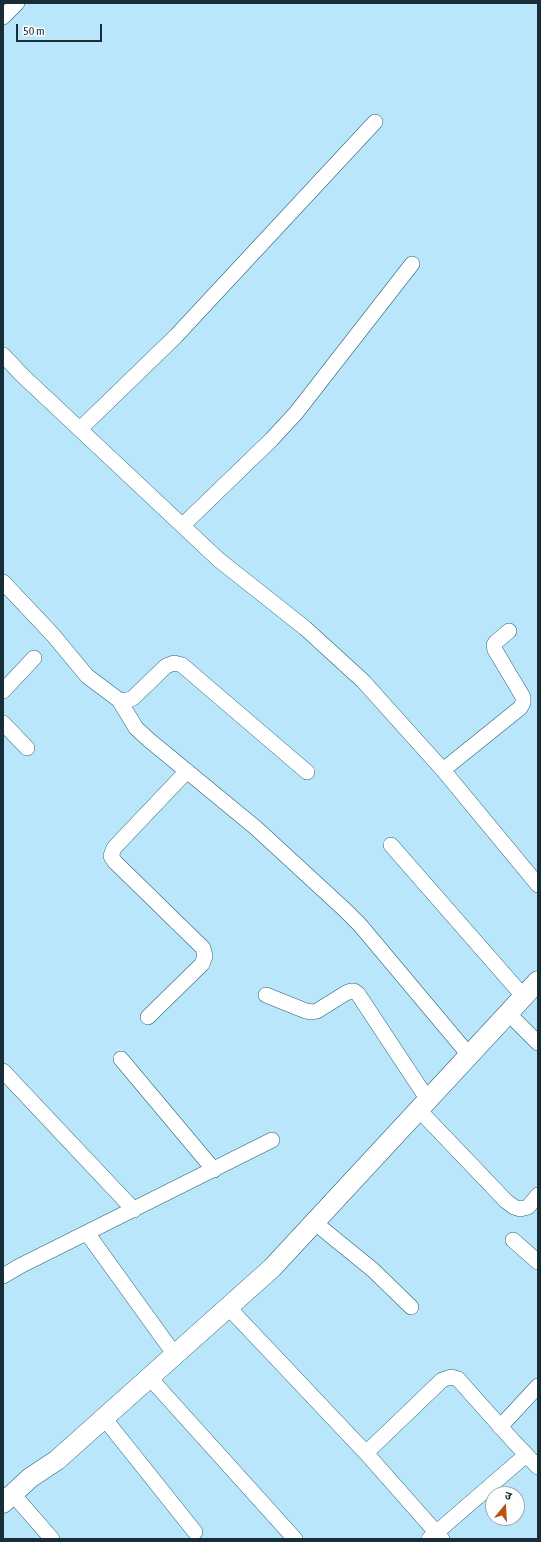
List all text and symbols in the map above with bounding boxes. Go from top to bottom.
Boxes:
scale bar [18,16,104,42]
text: 50 m [23,24,45,38]
north arrow [485,1486,525,1526]
text: उ [503,1489,513,1502]

